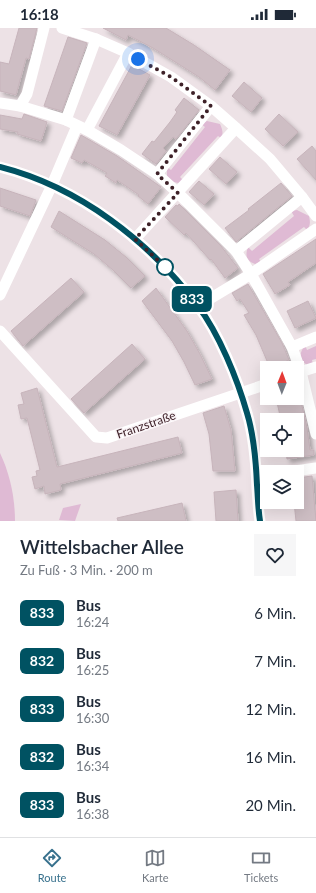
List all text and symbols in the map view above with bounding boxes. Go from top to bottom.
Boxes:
text: 16:18 [20,5,59,23]
your location [128,49,148,69]
unlabelled marker [156,258,174,276]
line badge: 833 [169,286,215,312]
text: 833 [180,290,204,307]
north arrow [260,361,304,405]
map controls [260,361,304,509]
street label: Franzstraße [114,407,177,442]
button: locate [260,413,304,457]
button: layers [260,465,304,509]
button: heart [254,534,296,576]
text: Wittelsbacher Allee [20,535,184,558]
text: Zu Fuß · 3 Min. · 200 m [20,562,153,578]
text: Bus [76,596,101,614]
text: 833 [30,604,54,621]
text: 6 Min. [254,604,296,622]
text: 16:24 [76,614,109,630]
text: Bus [76,644,101,662]
text: 832 [30,652,54,669]
text: 7 Min. [254,652,296,670]
text: 16:25 [76,662,109,678]
text: Bus [76,692,101,710]
text: 833 [30,700,54,717]
text: 12 Min. [245,700,296,718]
text: 16:30 [76,710,109,726]
text: Bus [76,740,101,758]
text: 832 [30,748,54,765]
text: 16 Min. [245,748,296,766]
text: 16:34 [76,758,109,774]
text: Bus [76,788,101,806]
text: 833 [30,796,54,813]
text: 20 Min. [245,796,296,814]
text: 16:38 [76,806,109,822]
tab: Route [38,847,66,884]
tab: Karte [142,847,168,884]
tab: Tickets [244,847,278,884]

